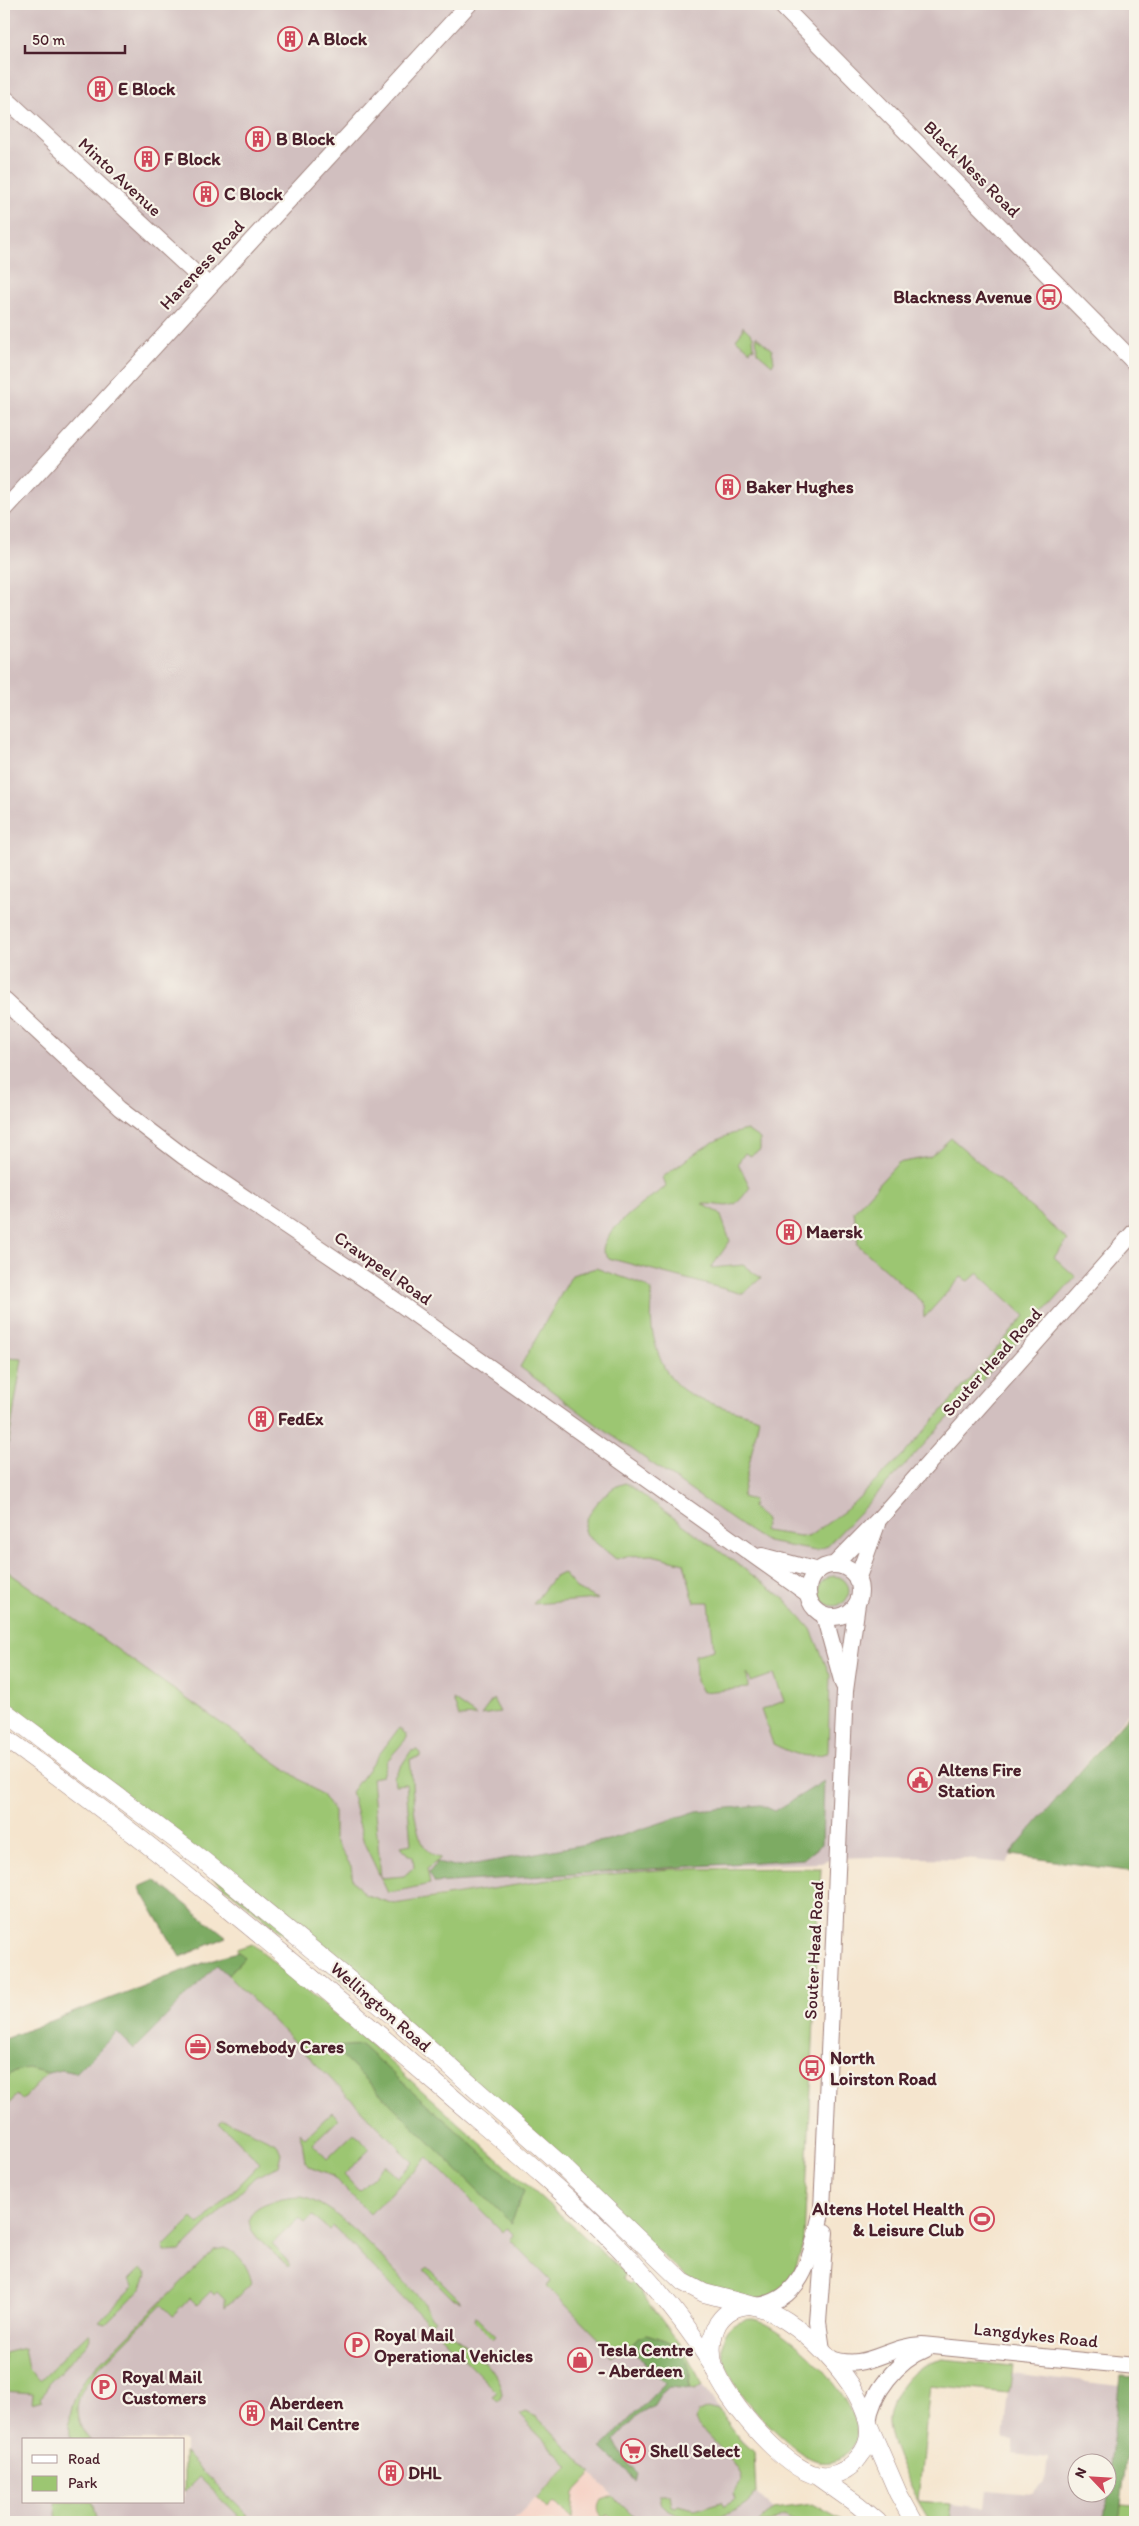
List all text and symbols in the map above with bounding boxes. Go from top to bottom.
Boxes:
scale bar [25,22,125,54]
building icon: A Block [277,26,303,52]
place label: A Block [307,28,368,50]
text: 50 m [32,31,65,49]
building icon: E Block [87,76,113,102]
place label: E Block [118,78,176,100]
street label: Black Ness Road [919,116,1025,222]
building icon: B Block [245,126,271,152]
place label: B Block [276,128,336,150]
street label: Minto Avenue [74,133,166,221]
building icon: F Block [134,146,160,172]
place label: F Block [164,148,221,170]
building icon: C Block [193,181,219,207]
place label: C Block [224,183,283,205]
street label: Hareness Road [155,215,249,314]
bus stop icon: Blackness Avenue [1036,284,1062,310]
place label: Blackness Avenue [893,286,1032,308]
building icon: Baker Hughes [715,474,741,500]
place label: Baker Hughes [746,476,854,498]
building icon: Maersk [776,1219,802,1245]
place label: Maersk [806,1221,863,1243]
street label: Crawpeel Road [330,1226,437,1310]
street label: Souter Head Road [937,1303,1047,1421]
building icon: FedEx [248,1406,274,1432]
place label: FedEx [278,1408,324,1430]
place label: Altens Fire Station [937,1759,1022,1802]
public building icon: Altens Fire Station [907,1767,933,1793]
street label: Souter Head Road [799,1880,829,2020]
street label: Wellington Road [326,1957,436,2057]
office icon: Somebody Cares [185,2034,211,2060]
place label: Somebody Cares [216,2036,344,2058]
place label: North Loirston Road [830,2047,937,2090]
bus stop icon: North Loirston Road [799,2055,825,2081]
place label: Altens Hotel Health & Leisure Club [811,2198,964,2241]
sports icon: Altens Hotel Health & Leisure Club [969,2206,995,2232]
street label: Langdykes Road [973,2318,1099,2352]
place label: Royal Mail Operational Vehicles [374,2324,533,2367]
parking icon: Royal Mail Operational Vehicles [344,2332,370,2358]
place label: Tesla Centre - Aberdeen [597,2339,694,2382]
shop icon: Tesla Centre - Aberdeen [567,2347,593,2373]
place label: Royal Mail Customers [122,2366,206,2409]
parking icon: Royal Mail Customers [91,2374,117,2400]
place label: Aberdeen Mail Centre [269,2392,360,2435]
building icon: Aberdeen Mail Centre [239,2400,265,2426]
legend [22,2438,185,2504]
supermarket icon: Shell Select [620,2438,646,2464]
place label: Shell Select [650,2440,740,2462]
text: Road [68,2450,101,2468]
north arrow [1066,2454,1116,2504]
building icon: DHL [378,2460,404,2486]
place label: DHL [408,2462,442,2484]
text: N [1071,2465,1090,2481]
text: Park [68,2474,98,2492]

